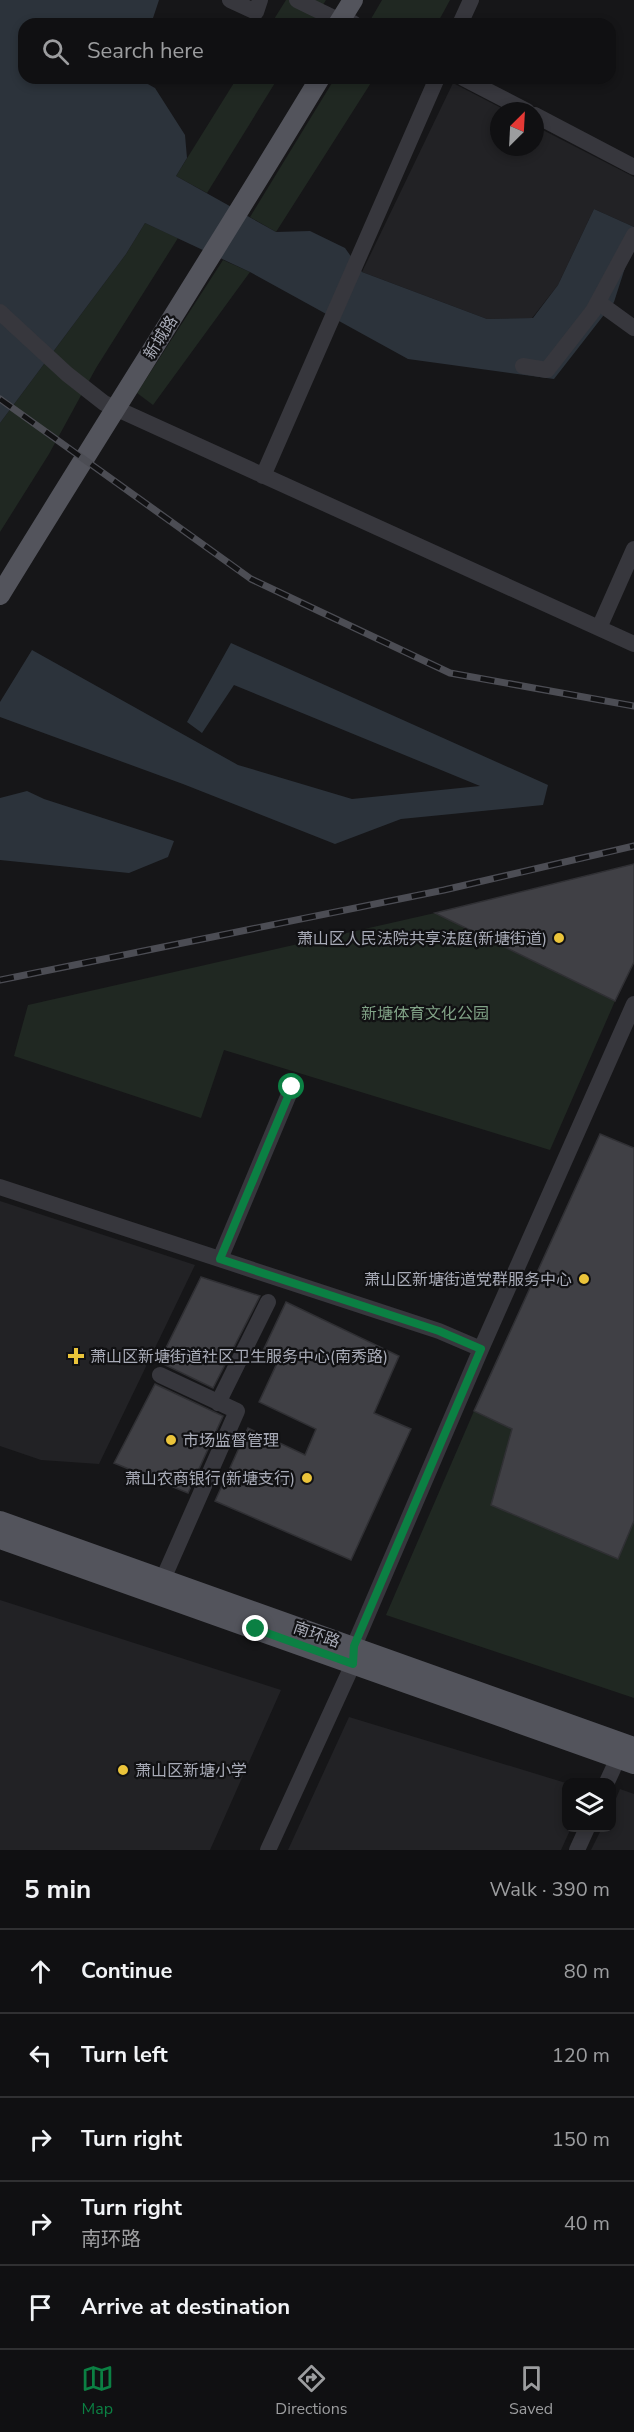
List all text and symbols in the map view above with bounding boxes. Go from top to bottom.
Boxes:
search box [18,18,616,84]
icon: search [39,35,72,68]
text: Search here [87,36,204,66]
north arrow [490,102,544,156]
street label: 新城路 [139,311,183,364]
place label: 萧山区人民法院共享法庭(新塘街道) [297,928,547,950]
marker: 萧山区人民法院共享法庭(新塘街道) [552,931,566,945]
park label: 新塘体育文化公园 [361,1003,489,1025]
route start [278,1073,304,1099]
place label: 萧山区新塘街道党群服务中心 [364,1269,572,1291]
marker: 萧山区新塘街道党群服务中心 [577,1272,591,1286]
place label: 萧山区新塘街道社区卫生服务中心(南秀路) [90,1346,388,1368]
marker: 萧山区新塘街道社区卫生服务中心(南秀路) [67,1347,85,1365]
place label: 市场监督管理 [183,1430,279,1452]
marker: 市场监督管理 [164,1433,178,1447]
place label: 萧山农商银行(新塘支行) [125,1468,295,1490]
marker: 萧山农商银行(新塘支行) [300,1471,314,1485]
route end [242,1615,268,1641]
street label: 南环路 [290,1617,343,1653]
place label: 萧山区新塘小学 [135,1760,247,1782]
marker: 萧山区新塘小学 [116,1763,130,1777]
map controls [562,1778,616,1832]
button: layers [562,1778,616,1832]
text: 5 min [24,1872,91,1907]
text: Walk · 390 m [490,1876,610,1903]
icon: ahead [24,1955,57,1988]
text: Continue [81,1956,172,1986]
text: 80 m [564,1958,610,1985]
icon: left [24,2039,57,2072]
text: Turn left [81,2040,168,2070]
text: 120 m [552,2042,610,2069]
icon: right [24,2123,57,2156]
text: Turn right [81,2124,182,2154]
text: 150 m [552,2126,610,2153]
text: Turn right [81,2193,182,2223]
icon: right [24,2207,57,2240]
text: 40 m [564,2210,610,2237]
text: 南环路 [81,2226,141,2253]
icon: arrive [24,2291,57,2324]
text: Arrive at destination [81,2292,290,2322]
tab: Map [81,2362,114,2420]
tab: Directions [275,2362,347,2420]
tab: Saved [509,2362,553,2420]

